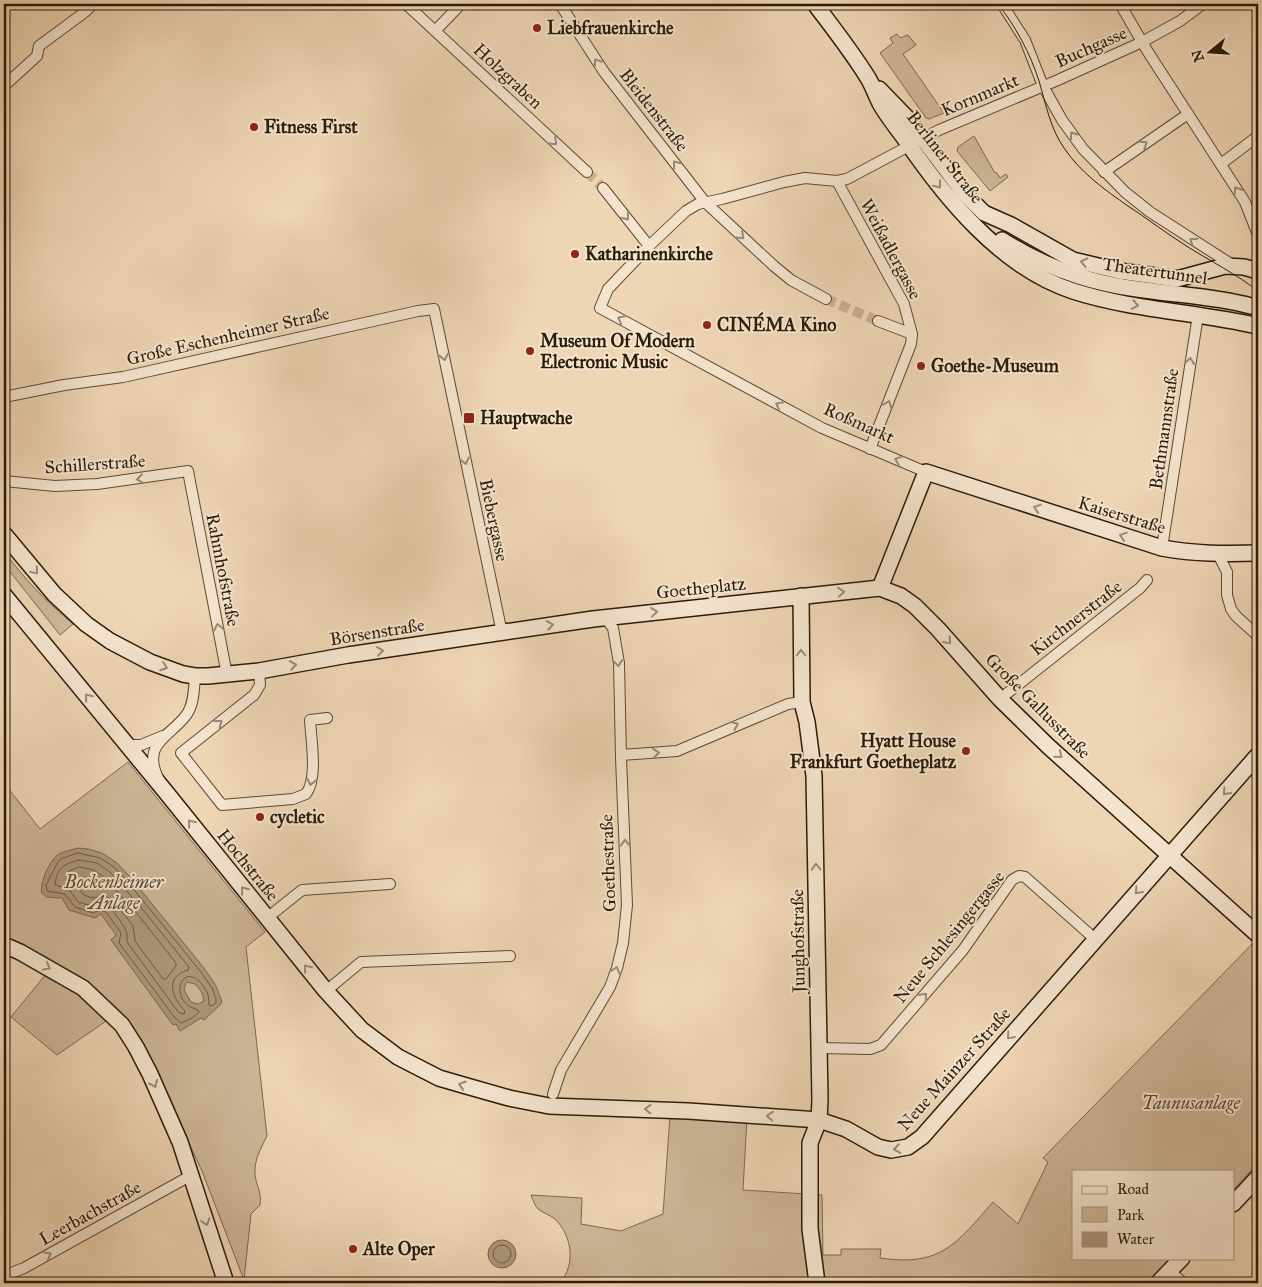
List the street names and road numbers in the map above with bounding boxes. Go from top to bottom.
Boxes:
street label: Buchgasse [1052,22,1130,73]
street label: Holzgraben [468,38,547,114]
street label: Bleidenstraße [615,64,693,156]
street label: Kornmarkt [938,69,1023,121]
street label: Berliner Straße [902,106,988,208]
street label: Weißadlergasse [854,195,927,303]
street label: Theatertunnel [1101,253,1209,289]
street label: Große Eschenheimer Straße [124,302,332,370]
street label: Bethmannstraße [1145,367,1183,491]
street label: Roßmarkt [820,398,898,449]
street label: Schillerstraße [44,450,146,478]
street label: Biebergasse [474,477,513,563]
street label: Kaiserstraße [1076,491,1168,539]
street label: Rahmhofstraße [201,512,245,628]
street label: Goetheplatz [655,572,747,604]
street label: Kirchnerstraße [1026,575,1126,661]
street label: Börsenstraße [328,614,426,650]
street label: Große Gallusstraße [981,649,1095,763]
street label: Goethestraße [595,814,621,912]
street label: Hochstraße [212,825,284,905]
street label: Neue Schlesingergasse [889,866,1010,1008]
street label: Junghofstraße [786,889,811,995]
street label: Neue Mainzer Straße [893,1003,1015,1135]
street label: Leerbachstraße [35,1176,145,1250]

